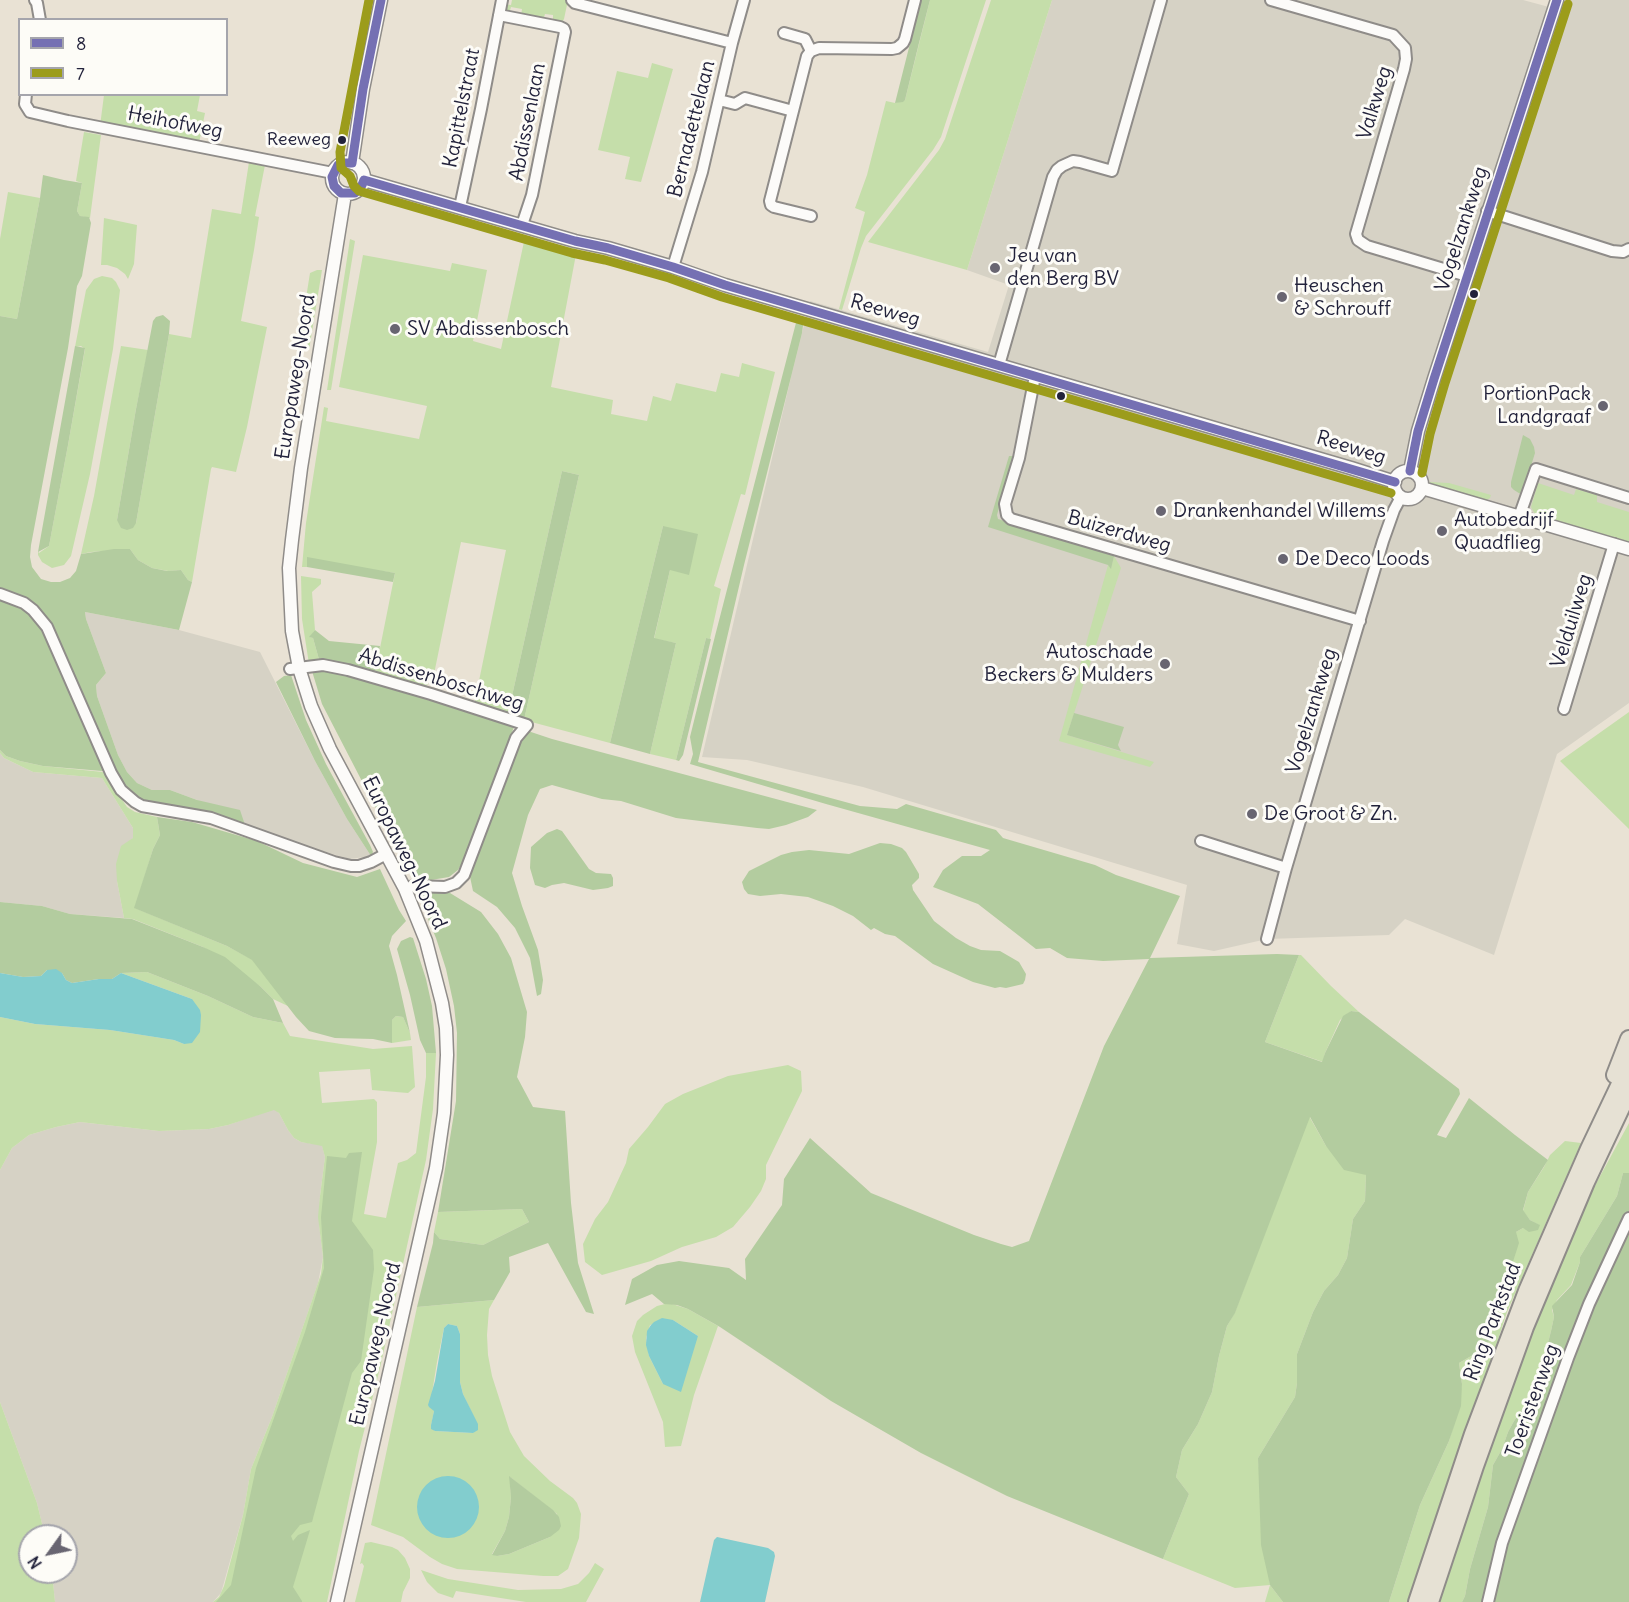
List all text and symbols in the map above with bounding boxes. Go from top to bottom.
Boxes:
legend [18,18,228,96]
text: 8 [76,32,86,55]
street label: Kapittelstraat [439,46,485,170]
street label: Bernadettelaan [663,58,721,200]
street label: Abdissenlaan [505,61,551,183]
text: 7 [76,62,85,85]
street label: Valkweg [1352,63,1398,143]
street label: Heihofweg [125,102,225,144]
place label: Reeweg [267,129,331,151]
marker: Reeweg [336,134,348,146]
street label: Vogelzankweg [1431,164,1493,294]
place label: Jeu van den Berg BV [1007,244,1119,291]
marker: Jeu van den Berg BV [988,261,1002,275]
place label: Heuschen & Schrouff [1294,274,1391,321]
unlabelled marker [1468,288,1480,300]
street label: Reeweg [847,290,923,332]
marker: Heuschen & Schrouff [1275,290,1289,304]
street label: Europaweg-Noord [271,293,321,461]
place label: SV Abdissenbosch [407,317,569,341]
marker: SV Abdissenbosch [388,322,402,336]
place label: PortionPack Landgraaf [1483,382,1591,429]
unlabelled marker [1055,390,1067,402]
marker: PortionPack Landgraaf [1596,399,1610,413]
street label: Reeweg [1313,426,1389,470]
place label: Drankenhandel Willems [1173,499,1386,523]
marker: Drankenhandel Willems [1154,504,1168,518]
street label: Buizerdweg [1064,506,1174,558]
place label: Autobedrijf Quadflieg [1454,508,1554,555]
marker: Autobedrijf Quadflieg [1435,524,1449,538]
place label: De Deco Loods [1295,547,1430,571]
marker: De Deco Loods [1276,552,1290,566]
street label: Velduilweg [1546,571,1598,671]
place label: Autoschade Beckers & Mulders [984,640,1153,687]
street label: Abdissenboschweg [356,643,526,717]
street label: Vogelzankweg [1282,645,1342,777]
marker: Autoschade Beckers & Mulders [1158,657,1172,671]
street label: Europaweg-Noord [357,773,451,933]
place label: De Groot & Zn. [1264,802,1397,826]
marker: De Groot & Zn. [1245,807,1259,821]
street label: Ring Parkstad [1459,1259,1527,1385]
street label: Europaweg-Noord [346,1260,406,1428]
street label: Toeristenweg [1501,1341,1565,1461]
north arrow [18,1524,78,1584]
text: N [23,1553,46,1573]

